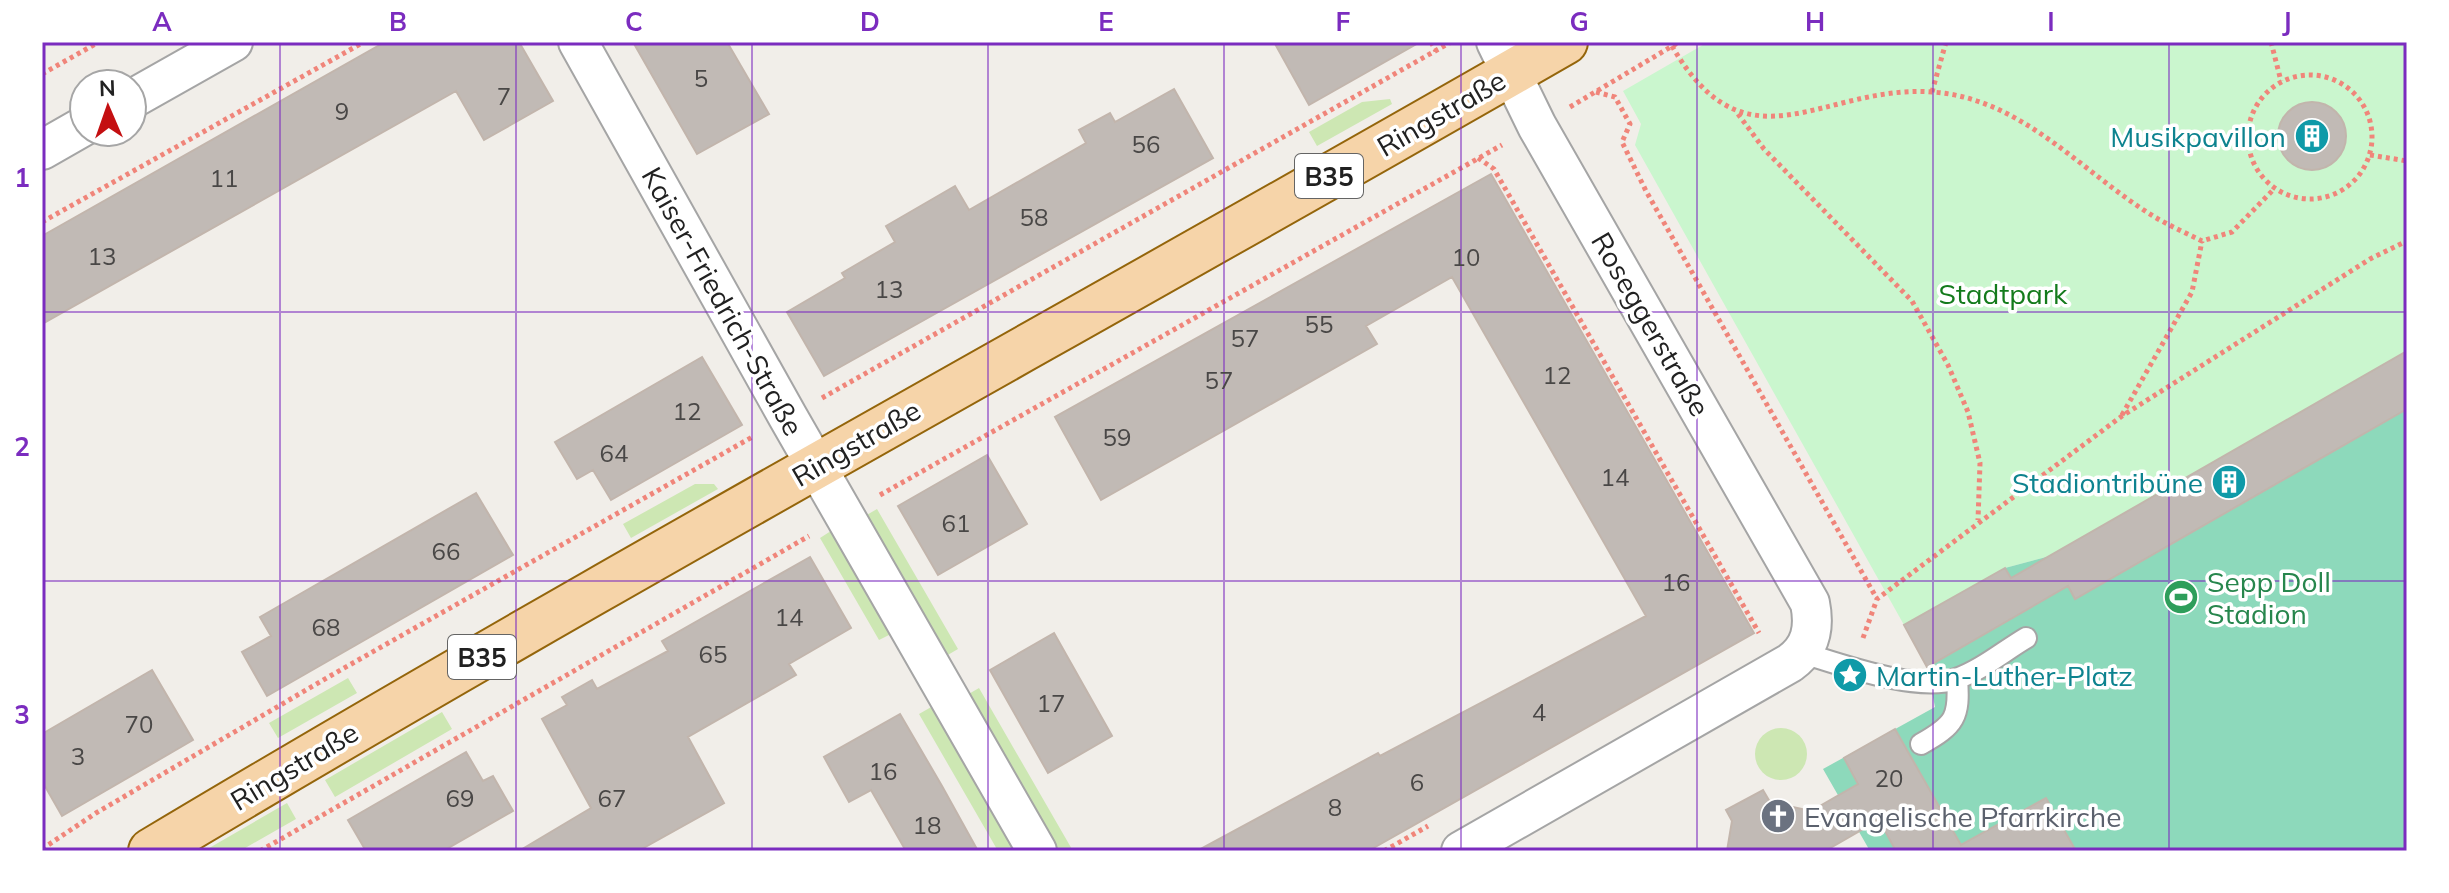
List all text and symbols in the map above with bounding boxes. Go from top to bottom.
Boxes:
text: A [152,5,172,38]
text: B [389,5,407,38]
text: C [625,5,643,38]
text: D [860,5,880,38]
text: E [1098,5,1114,38]
text: F [1336,5,1351,38]
text: G [1569,5,1589,38]
text: H [1805,5,1825,38]
text: I [2047,5,2055,38]
text: J [2282,5,2292,38]
street label: Ringstraße [1370,62,1512,164]
house number: 5 [694,63,708,93]
north arrow [68,68,148,148]
text: N [99,74,116,102]
house number: 7 [497,81,511,111]
house number: 9 [335,96,349,126]
building icon: Musikpavillon [2293,117,2331,155]
place label: Musikpavillon [2110,119,2286,154]
house number: 56 [1132,129,1160,159]
road number: B35 [1295,154,1363,198]
text: 1 [14,161,30,194]
street label: Kaiser-Friedrich-Straße [635,161,811,441]
house number: 11 [210,163,238,193]
house number: 58 [1020,202,1048,232]
street label: Roseggerstraße [1584,226,1718,422]
house number: 13 [88,241,116,271]
house number: 10 [1452,242,1480,272]
house number: 13 [875,274,903,304]
park label: Stadtpark [1939,276,2068,311]
house number: 55 [1305,309,1333,339]
house number: 57 [1231,323,1259,353]
house number: 12 [1543,360,1571,390]
house number: 57 [1205,365,1233,395]
street label: Ringstraße [785,392,927,494]
house number: 12 [673,396,701,426]
house number: 59 [1103,422,1131,452]
text: 2 [14,430,30,463]
house number: 64 [600,438,628,468]
house number: 14 [1601,462,1629,492]
building icon: Stadiontribüne [2210,463,2248,501]
place label: Stadiontribüne [2012,465,2203,500]
house number: 61 [942,508,970,538]
house number: 66 [432,536,460,566]
place label: Sepp Doll Stadion [2207,564,2331,631]
house number: 16 [1662,567,1690,597]
sports icon: Sepp Doll Stadion [2162,578,2200,616]
house number: 14 [775,602,803,632]
house number: 68 [312,612,340,642]
road number: B35 [448,635,516,679]
house number: 65 [699,639,727,669]
place icon: Martin-Luther-Platz [1831,656,1869,694]
place label: Martin-Luther-Platz [1876,658,2133,693]
house number: 17 [1037,688,1065,718]
house number: 4 [1532,697,1546,727]
text: 3 [14,698,30,731]
house number: 70 [125,709,153,739]
street label: Ringstraße [224,714,364,818]
house number: 3 [71,741,85,771]
house number: 16 [869,756,897,786]
house number: 20 [1875,763,1903,793]
house number: 6 [1410,767,1424,797]
house number: 69 [446,783,474,813]
house number: 67 [598,783,626,813]
house number: 8 [1328,792,1342,822]
church icon: Evangelische Pfarrkirche [1759,797,1797,835]
place label: Evangelische Pfarrkirche [1804,799,2121,834]
house number: 18 [913,810,941,840]

